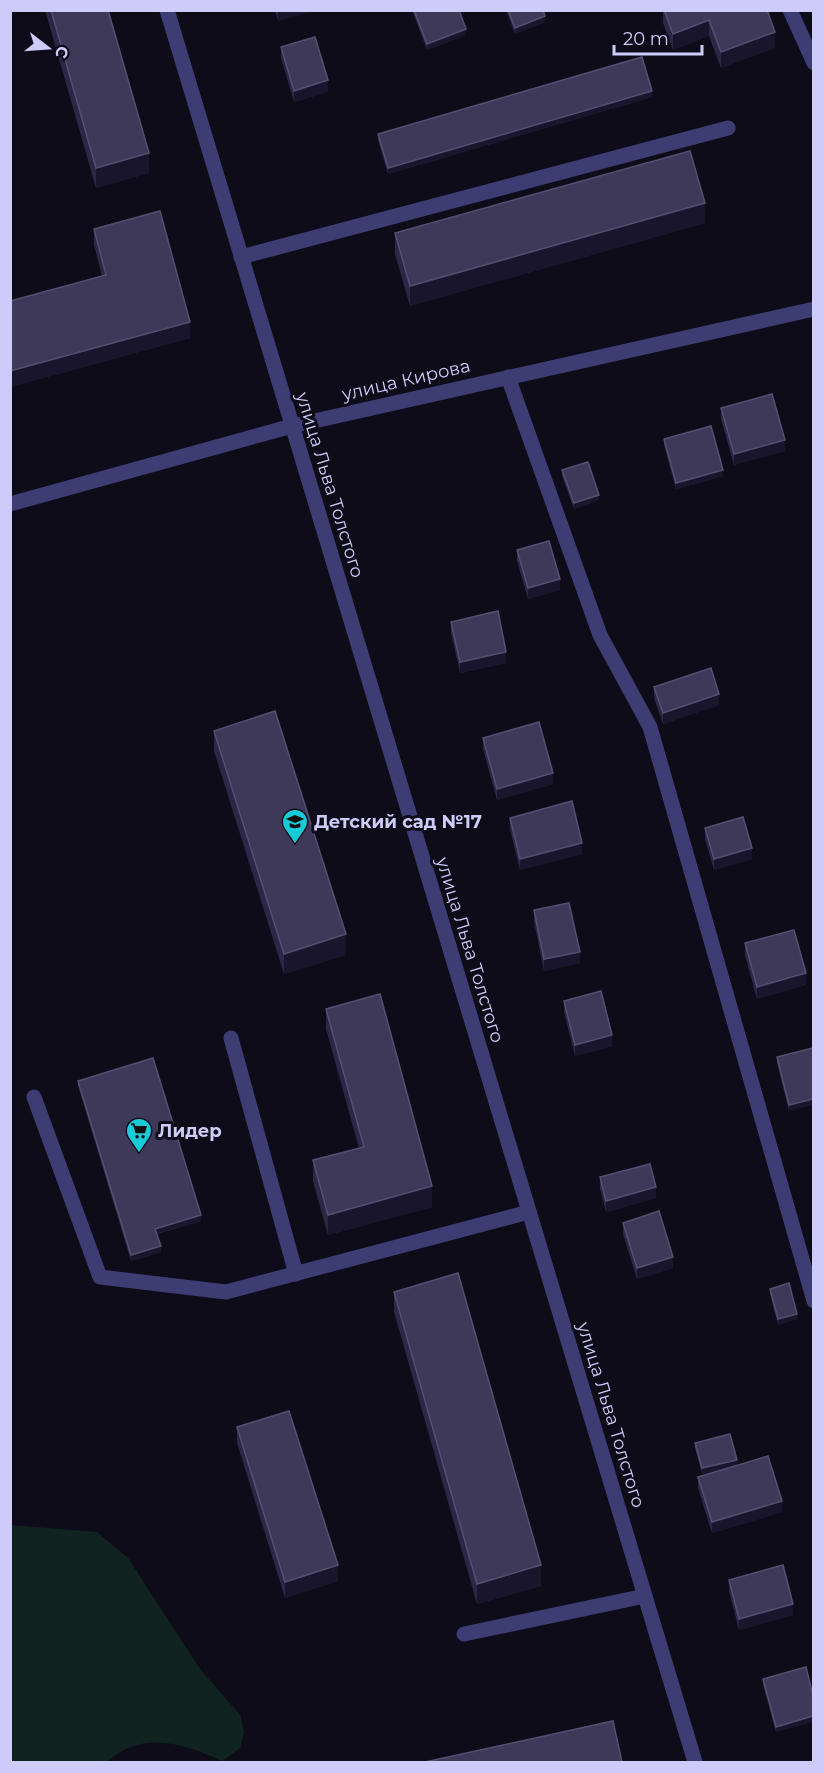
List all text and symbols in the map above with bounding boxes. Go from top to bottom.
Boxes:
north arrow [18,18,78,78]
scale bar [614,18,702,56]
text: 20 m [623,28,669,50]
text: С [51,44,73,61]
street label: улица Кирова [339,355,472,406]
street label: улица Льва Толстого [291,389,369,580]
school or university icon: Детский сад №17 [280,807,310,845]
place label: Детский сад №17 [314,811,482,833]
street label: улица Льва Толстого [431,854,509,1045]
supermarket icon: Лидер [124,1116,154,1154]
place label: Лидер [158,1120,222,1142]
street label: улица Льва Толстого [572,1319,650,1510]

